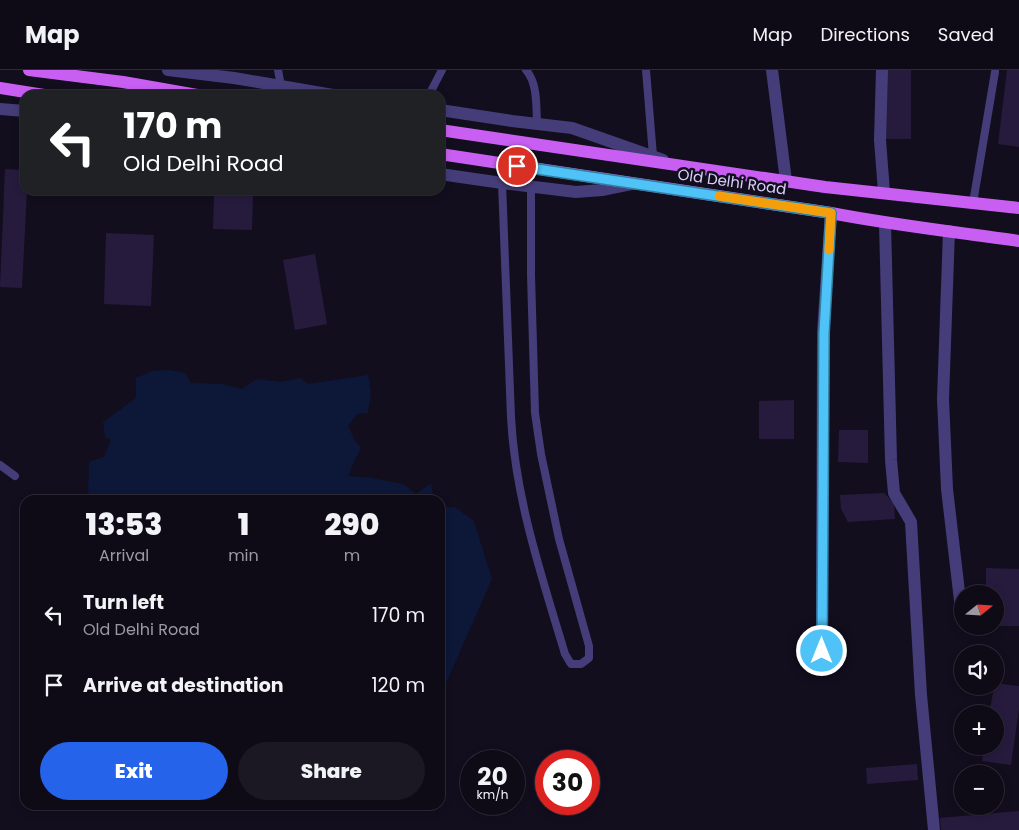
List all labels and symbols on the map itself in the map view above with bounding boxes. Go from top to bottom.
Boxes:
pin [496,145,538,187]
street label: Old Delhi Road [676,163,788,200]
north arrow [954,585,1004,635]
position arrow [795,624,847,676]
speed limit sign: 30 [535,750,600,815]

